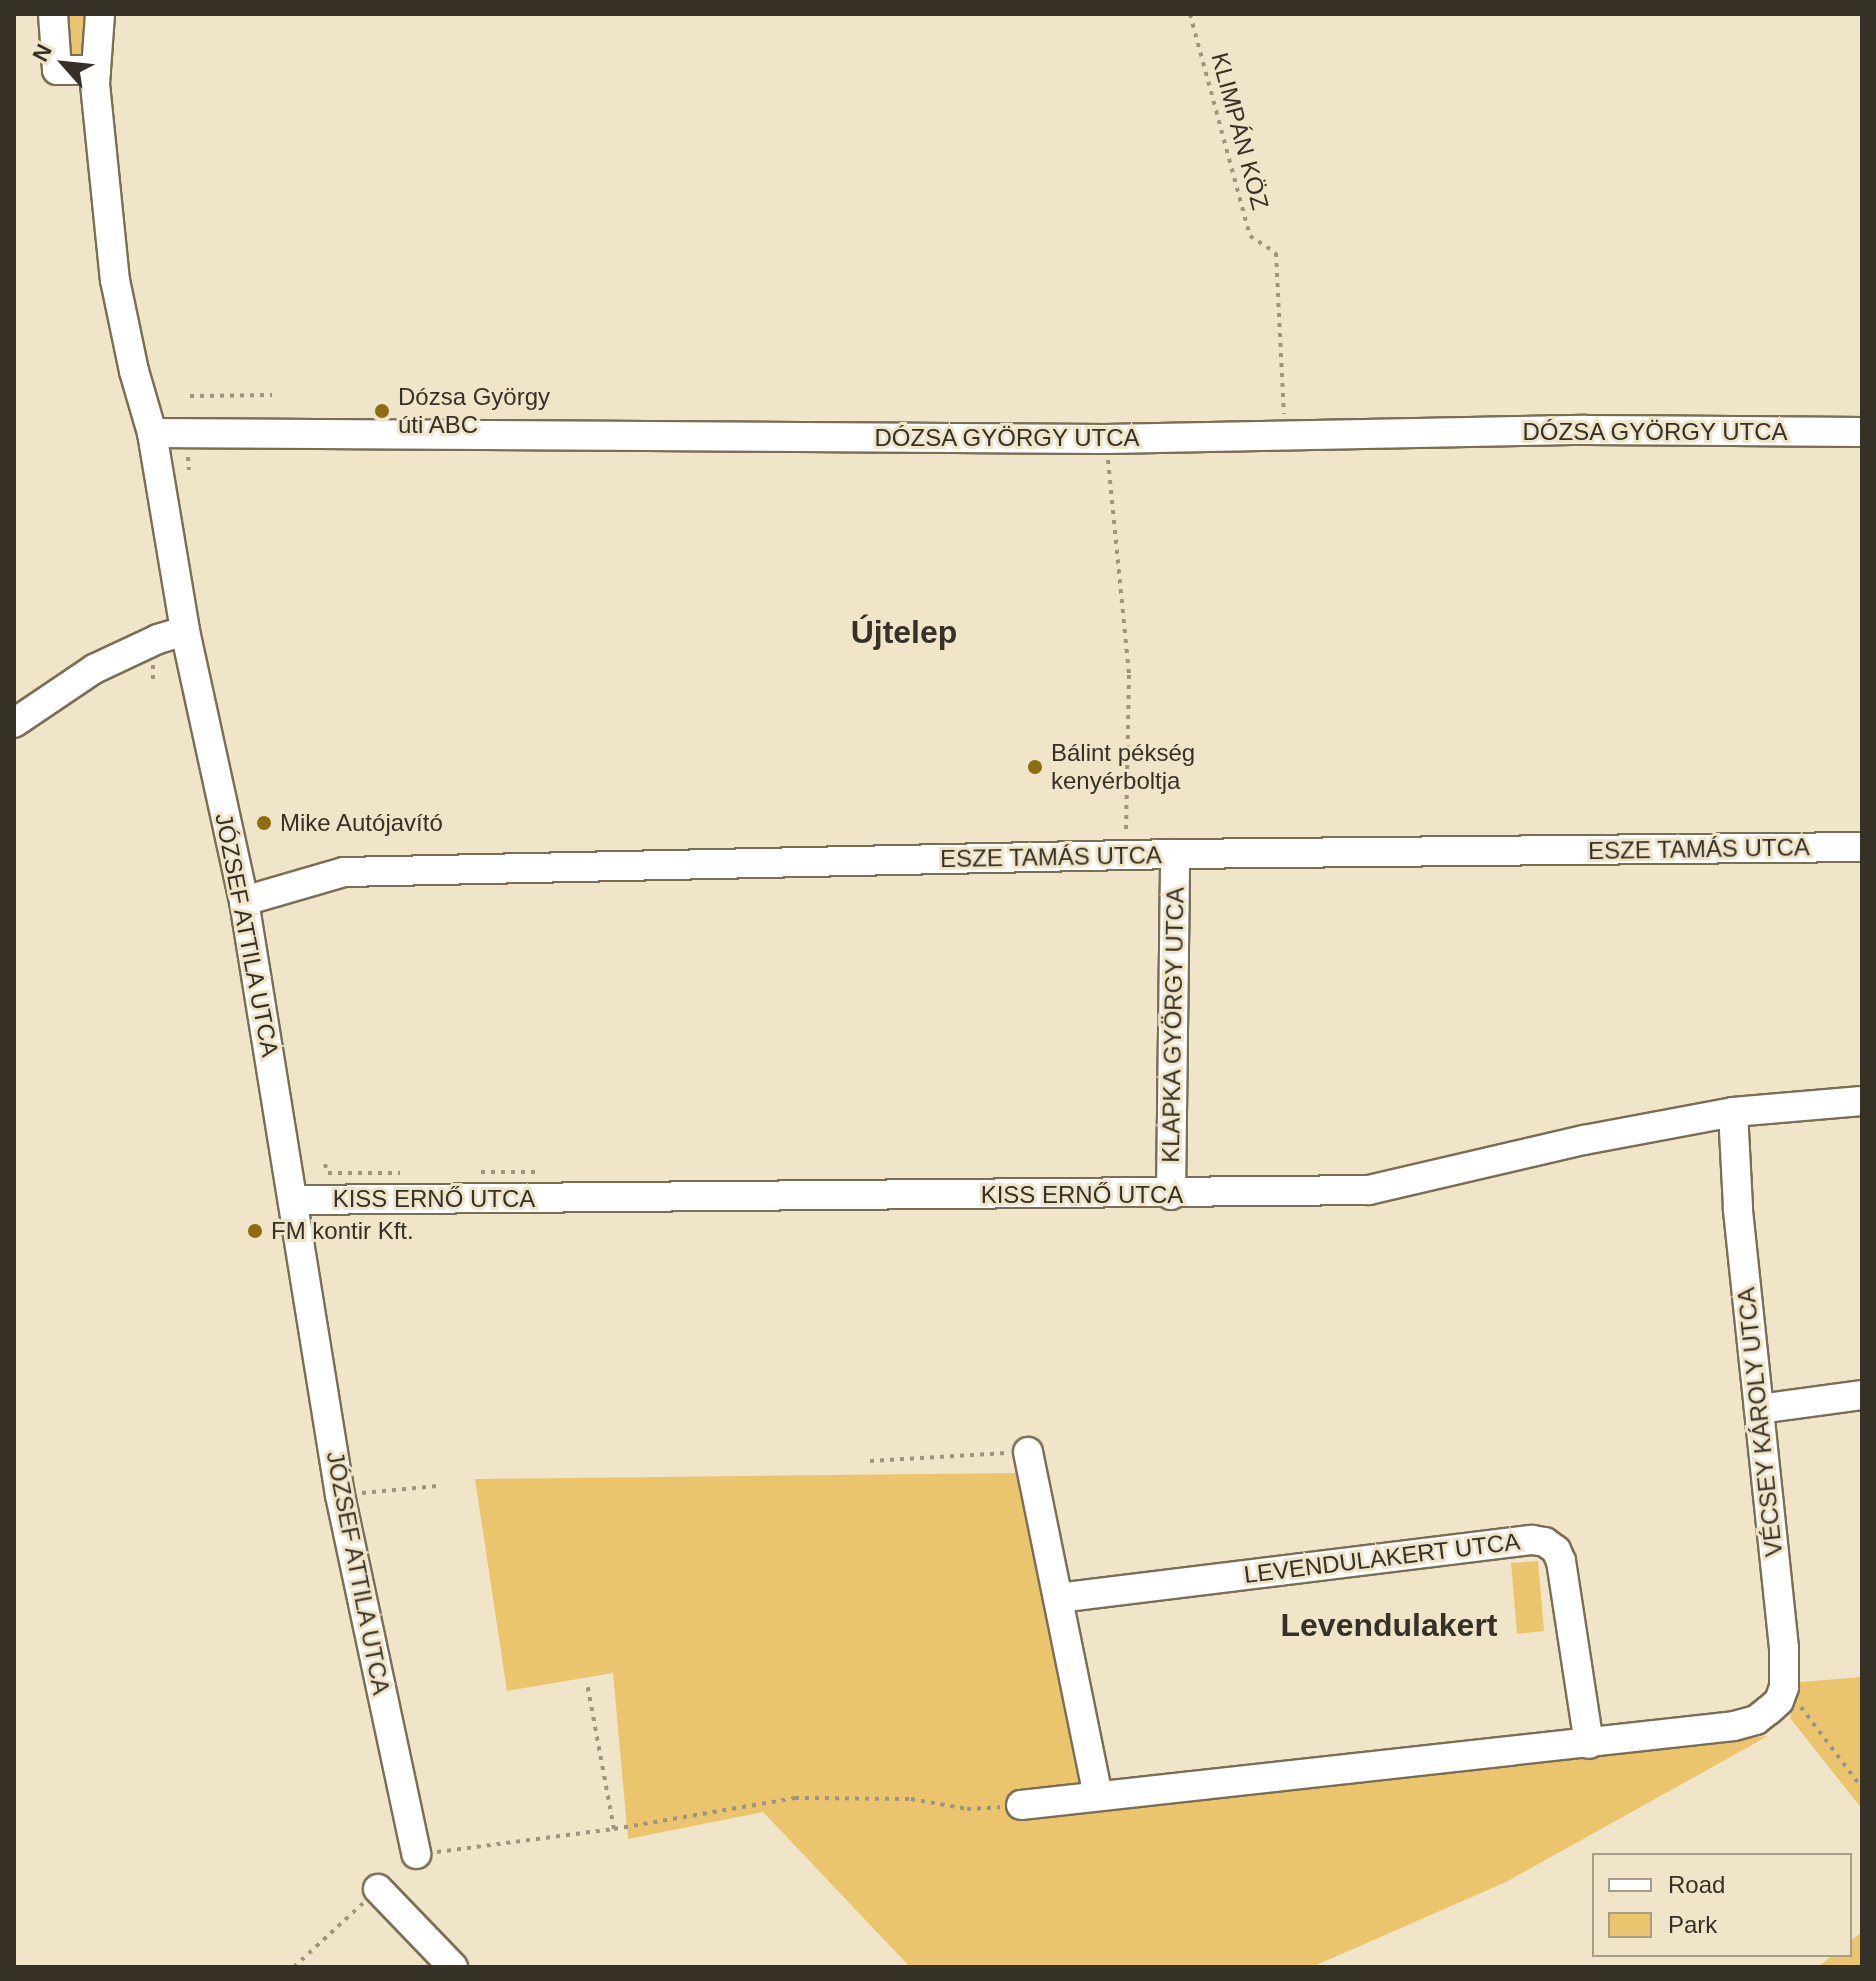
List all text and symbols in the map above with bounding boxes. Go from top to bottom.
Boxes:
north arrow [24,24,104,104]
text: N [27,40,57,66]
street label: KLIMPÁN KÖZ [1205,49,1275,213]
place label: Dózsa György úti ABC [398,383,550,439]
marker: Dózsa György úti ABC [373,402,391,420]
street label: DÓZSA GYÖRGY UTCA [1522,418,1788,446]
street label: DÓZSA GYÖRGY UTCA [874,424,1140,452]
district label: Újtelep [851,613,957,651]
place label: Bálint pékség kenyérboltja [1051,739,1195,795]
marker: Bálint pékség kenyérboltja [1026,758,1044,776]
street label: JÓZSEF ATTILA UTCA [209,809,285,1061]
place label: Mike Autójavító [280,809,444,837]
marker: Mike Autójavító [255,814,273,832]
street label: ESZE TAMÁS UTCA [1588,833,1810,865]
street label: ESZE TAMÁS UTCA [940,841,1162,873]
street label: KLAPKA GYÖRGY UTCA [1156,886,1190,1164]
street label: KISS ERNŐ UTCA [981,1181,1183,1209]
street label: KISS ERNŐ UTCA [333,1185,535,1213]
place label: FM kontir Kft. [271,1217,414,1245]
marker: FM kontir Kft. [246,1222,264,1240]
street label: VÉCSEY KÁROLY UTCA [1731,1285,1789,1559]
street label: JÓZSEF ATTILA UTCA [320,1447,396,1699]
street label: LEVENDULAKERT UTCA [1242,1527,1522,1589]
district label: Levendulakert [1281,1606,1497,1644]
legend [1592,1853,1852,1957]
text: Road [1668,1871,1725,1898]
text: Park [1668,1911,1717,1938]

